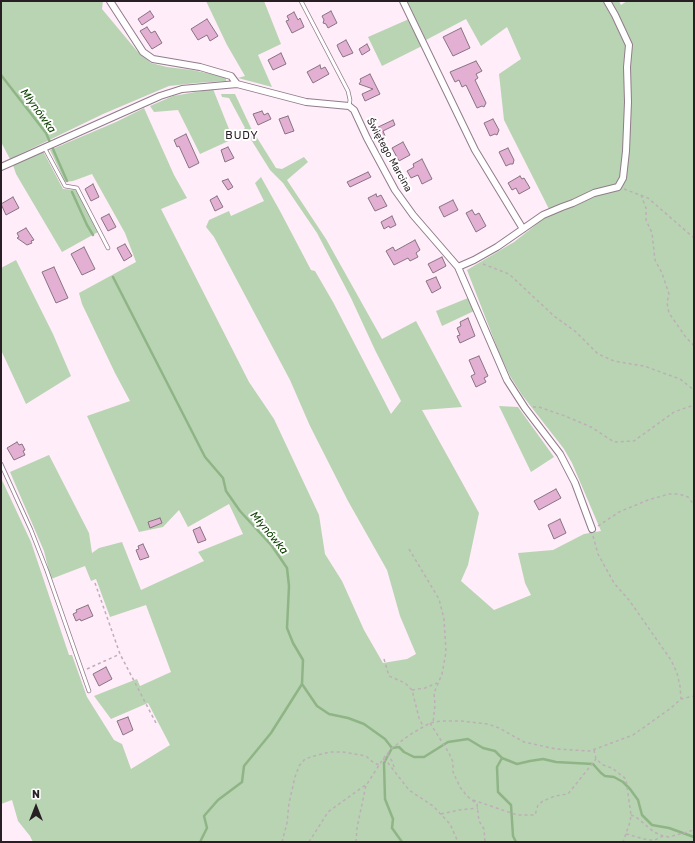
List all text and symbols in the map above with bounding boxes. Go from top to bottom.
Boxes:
water label: Młynówka [17,86,59,136]
street label: Świętego Marcina [364,116,414,194]
district label: BUDY [225,129,259,143]
water label: Młynówka [247,509,291,557]
north arrow [16,787,56,827]
text: N [32,788,40,801]

